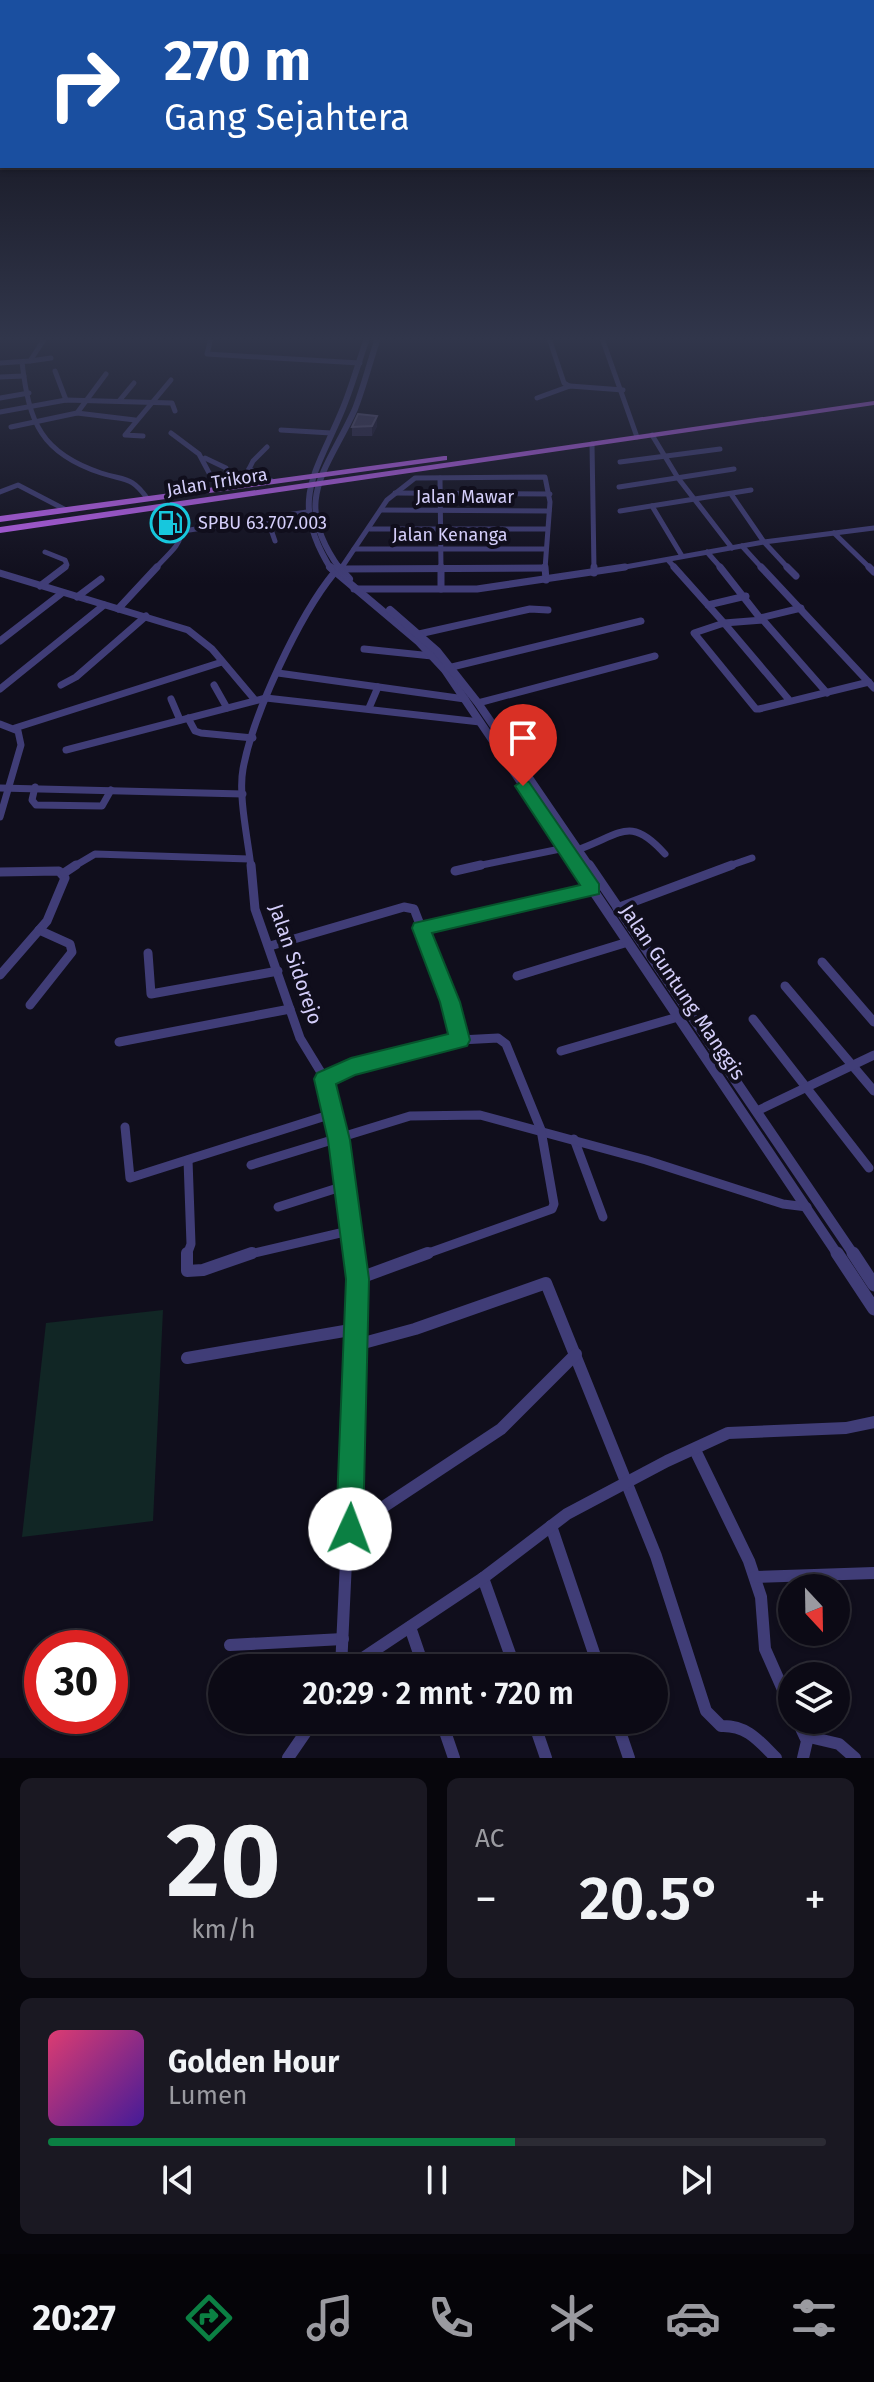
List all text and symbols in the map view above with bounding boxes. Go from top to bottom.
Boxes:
text: 270 m [164,28,311,95]
icon: right [32,32,136,136]
text: Gang Sejahtera [164,96,410,140]
street label: Jalan Trikora [165,463,269,501]
street label: Jalan Mawar [416,486,514,508]
fuel station icon: SPBU 63.707.003 [149,502,191,544]
place label: SPBU 63.707.003 [198,512,327,534]
street label: Jalan Kenanga [392,524,508,546]
pin [489,704,557,786]
icon: arrive [501,716,545,760]
street label: Jalan Guntung Manggis [615,900,751,1084]
street label: Jalan Sidorejo [264,901,328,1027]
position arrow [308,1487,392,1571]
north arrow [778,1574,850,1646]
map controls [778,1574,850,1734]
speed limit sign: 30 [24,1630,128,1734]
button: layers [778,1662,850,1734]
text: 20:29 · 2 mnt · 720 m [302,1676,574,1712]
text: 20 [166,1799,281,1924]
text: AC [475,1823,504,1854]
text: 20.5° [579,1863,722,1935]
text: − [475,1873,497,1926]
text: + [804,1873,826,1926]
text: km/h [191,1914,256,1945]
text: Golden Hour [168,2044,339,2080]
text: Lumen [168,2080,247,2111]
icon: previous [156,2158,200,2202]
icon: pause [415,2158,459,2202]
icon: next [674,2158,718,2202]
icon: directions [181,2290,237,2346]
icon: music [302,2290,358,2346]
icon: phone [423,2290,479,2346]
icon: climate [544,2290,600,2346]
icon: car [665,2290,721,2346]
icon: filters [786,2290,842,2346]
text: 20:27 [32,2296,116,2340]

